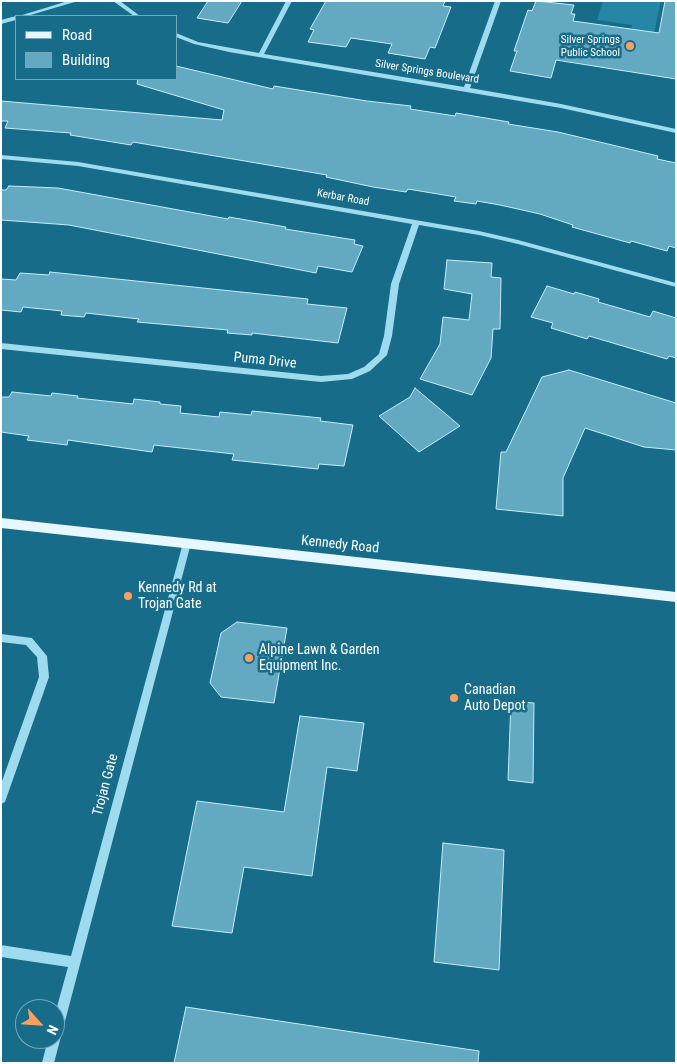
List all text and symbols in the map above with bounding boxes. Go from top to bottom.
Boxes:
legend [15,15,178,80]
text: Road [62,26,92,44]
place label: Silver Springs Public School [561,33,620,59]
marker: Silver Springs Public School [624,40,636,52]
text: Building [62,51,110,69]
street label: Silver Springs Boulevard [374,57,480,87]
street label: Kerbar Road [316,187,370,209]
street label: Puma Drive [233,349,297,373]
street label: Kennedy Road [300,533,380,557]
place label: Kennedy Rd at Trojan Gate [138,580,217,612]
marker: Kennedy Rd at Trojan Gate [122,590,134,602]
place label: Alpine Lawn & Garden Equipment Inc. [259,642,380,674]
marker: Alpine Lawn & Garden Equipment Inc. [243,652,255,664]
place label: Canadian Auto Depot [464,682,526,714]
marker: Canadian Auto Depot [448,692,460,704]
street label: Trojan Gate [90,752,122,818]
north arrow [15,999,65,1049]
text: N [44,1023,62,1037]

